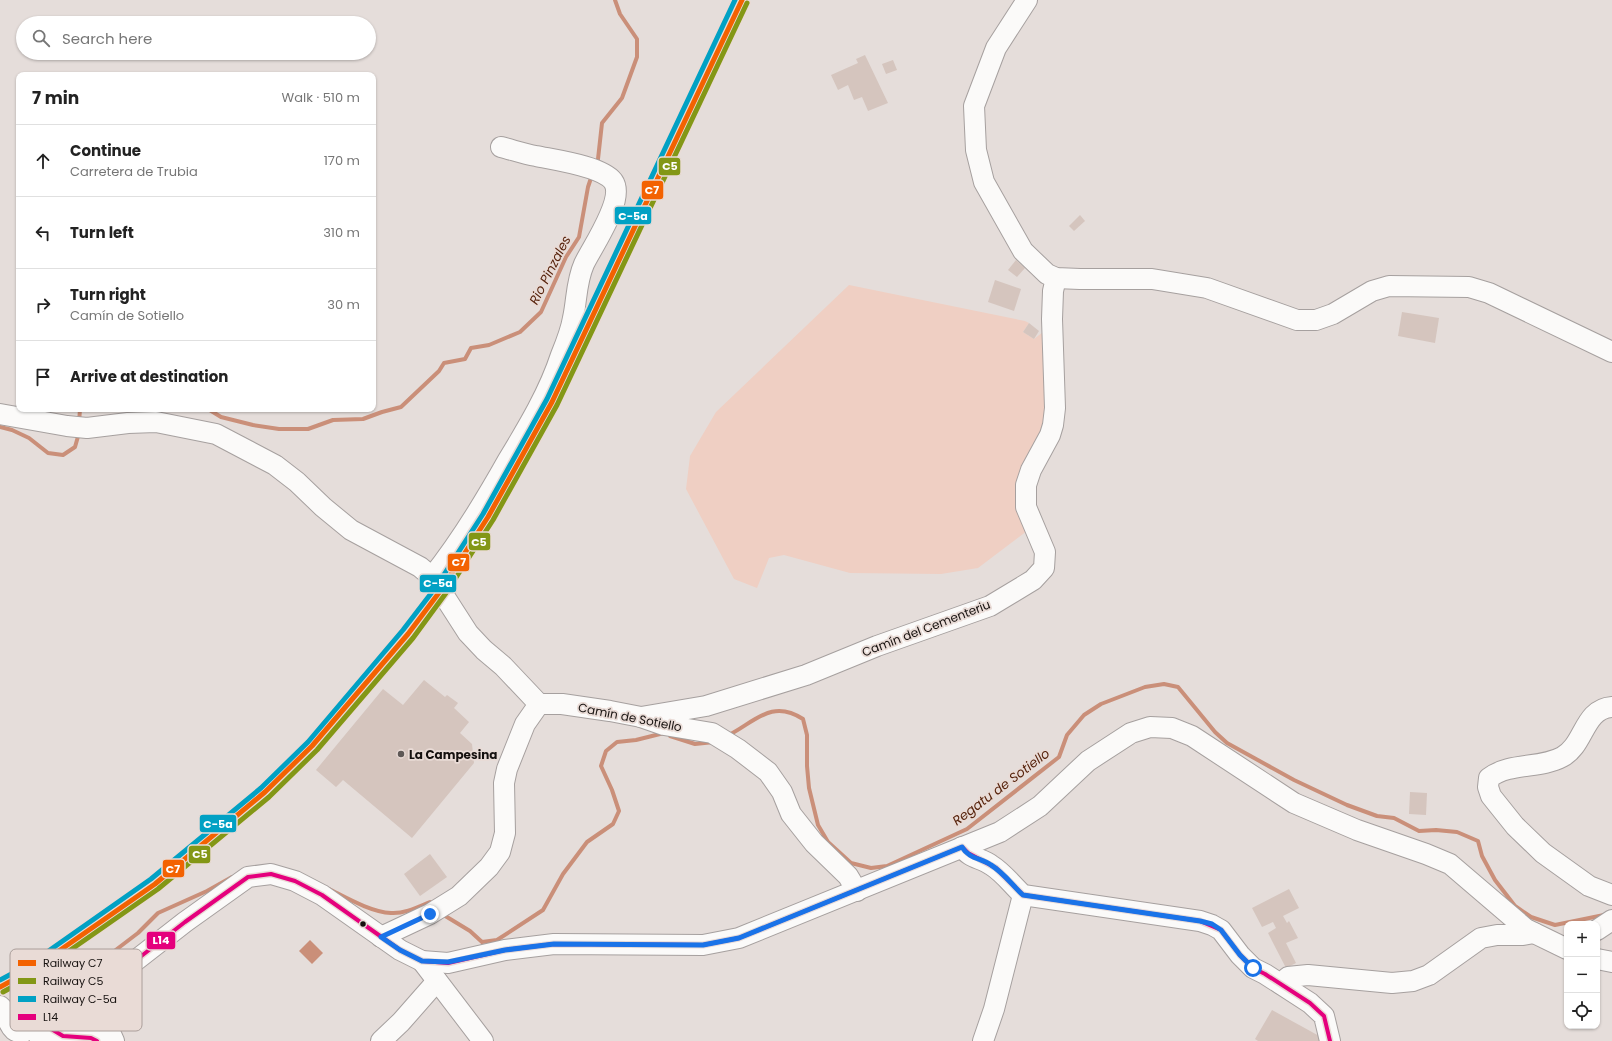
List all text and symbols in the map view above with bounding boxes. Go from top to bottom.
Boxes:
search box [16,16,376,60]
icon: search [30,27,52,49]
text: Search here [62,28,152,49]
text: 7 min [32,86,79,110]
text: Walk · 510 m [282,88,360,107]
text: Continue [70,140,141,161]
icon: ahead [32,150,54,172]
text: 170 m [324,151,360,170]
line badge: C5 [658,157,681,176]
text: C5 [662,158,678,174]
text: Carretera de Trubia [70,162,198,181]
line badge: C7 [641,180,664,200]
text: C7 [645,182,659,198]
line badge: C-5a [614,206,652,225]
text: C-5a [618,208,648,224]
icon: left [32,222,54,244]
text: Turn left [70,222,134,243]
text: 310 m [323,223,360,242]
water label: Rio Pinzales [524,232,576,308]
text: Turn right [70,284,146,305]
icon: right [32,294,54,316]
text: 30 m [327,295,360,314]
text: Camín de Sotiello [70,306,184,325]
icon: arrive [32,366,54,388]
text: Arrive at destination [70,366,228,387]
line badge: C5 [468,532,491,551]
text: C5 [471,534,487,550]
line badge: C7 [447,553,470,572]
text: C7 [452,554,466,570]
line badge: C-5a [419,574,457,593]
text: C-5a [423,575,453,591]
street label: Camín del Cementeriu [859,596,993,660]
street label: Camín de Sotiello [577,699,684,735]
water label: Regatu de Sotiello [948,744,1054,830]
place label: La Campesina [409,746,497,763]
marker: La Campesina [396,749,406,759]
line badge: C-5a [199,814,237,833]
text: C-5a [203,816,233,832]
line badge: C5 [188,845,211,864]
text: C5 [192,846,208,862]
line badge: C7 [162,859,185,878]
text: C7 [166,861,180,877]
route end [421,905,439,923]
unlabelled marker [358,919,368,929]
map controls [1564,921,1600,1029]
button: + [1564,921,1600,957]
line badge: L14 [146,931,176,950]
text: L14 [153,932,170,948]
legend [10,949,142,1031]
text: Railway C7 [43,955,103,971]
button: − [1564,957,1600,993]
route start [1244,959,1262,977]
text: Railway C5 [43,973,104,989]
text: Railway C-5a [43,991,117,1007]
button: locate [1564,993,1600,1029]
text: L14 [43,1009,58,1025]

